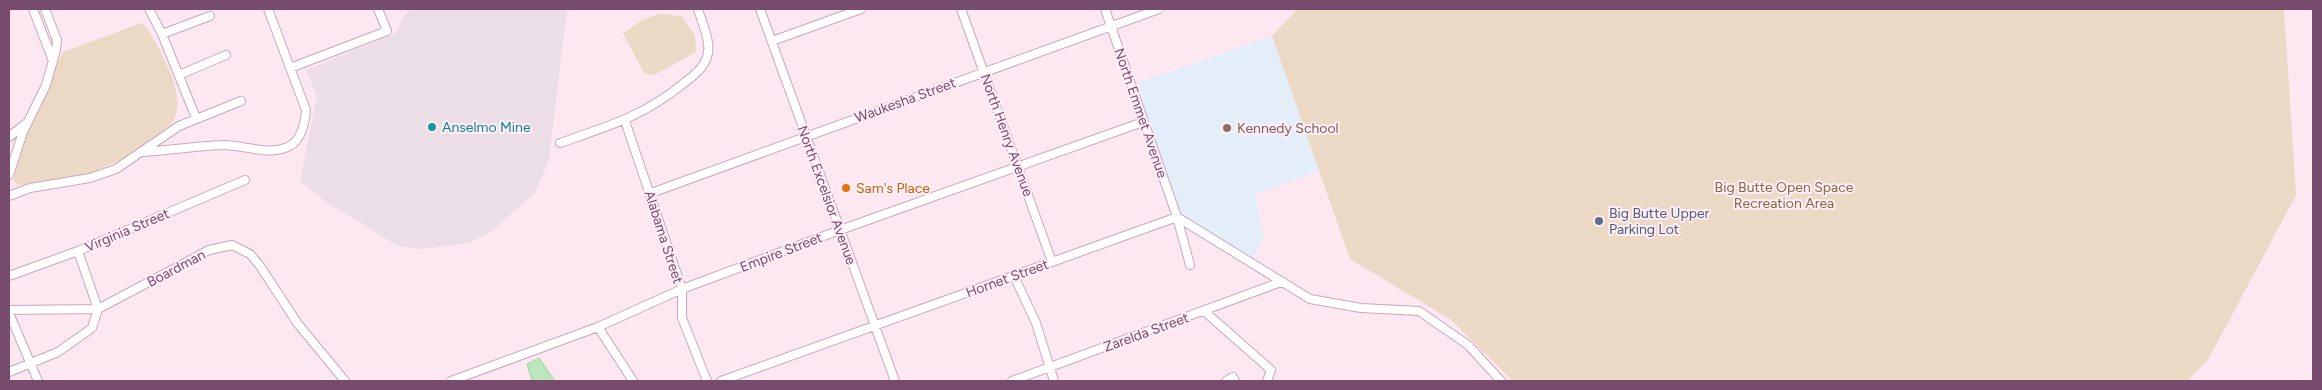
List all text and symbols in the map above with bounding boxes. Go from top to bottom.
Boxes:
street label: North Emmet Avenue [1110,46,1171,181]
street label: North Henry Avenue [976,72,1037,199]
street label: Waukesha Street [852,74,958,127]
place label: Anselmo Mine [442,119,531,136]
place label: Kennedy School [1237,120,1339,137]
marker: Anselmo Mine [426,121,438,133]
marker: Kennedy School [1221,122,1233,134]
street label: North Excelsior Avenue [793,123,860,267]
park label: Big Butte Open Space Recreation Area [1715,179,1854,212]
place label: Sam's Place [856,180,930,197]
marker: Sam's Place [840,182,852,194]
street label: Alabama Street [640,189,687,286]
street label: Virginia Street [82,205,172,256]
place label: Big Butte Upper Parking Lot [1609,205,1710,238]
marker: Big Butte Upper Parking Lot [1593,215,1605,227]
street label: Empire Street [738,229,825,276]
street label: Boardman [144,246,208,291]
street label: Hornet Street [963,256,1051,301]
street label: Zarelda Street [1101,309,1191,356]

